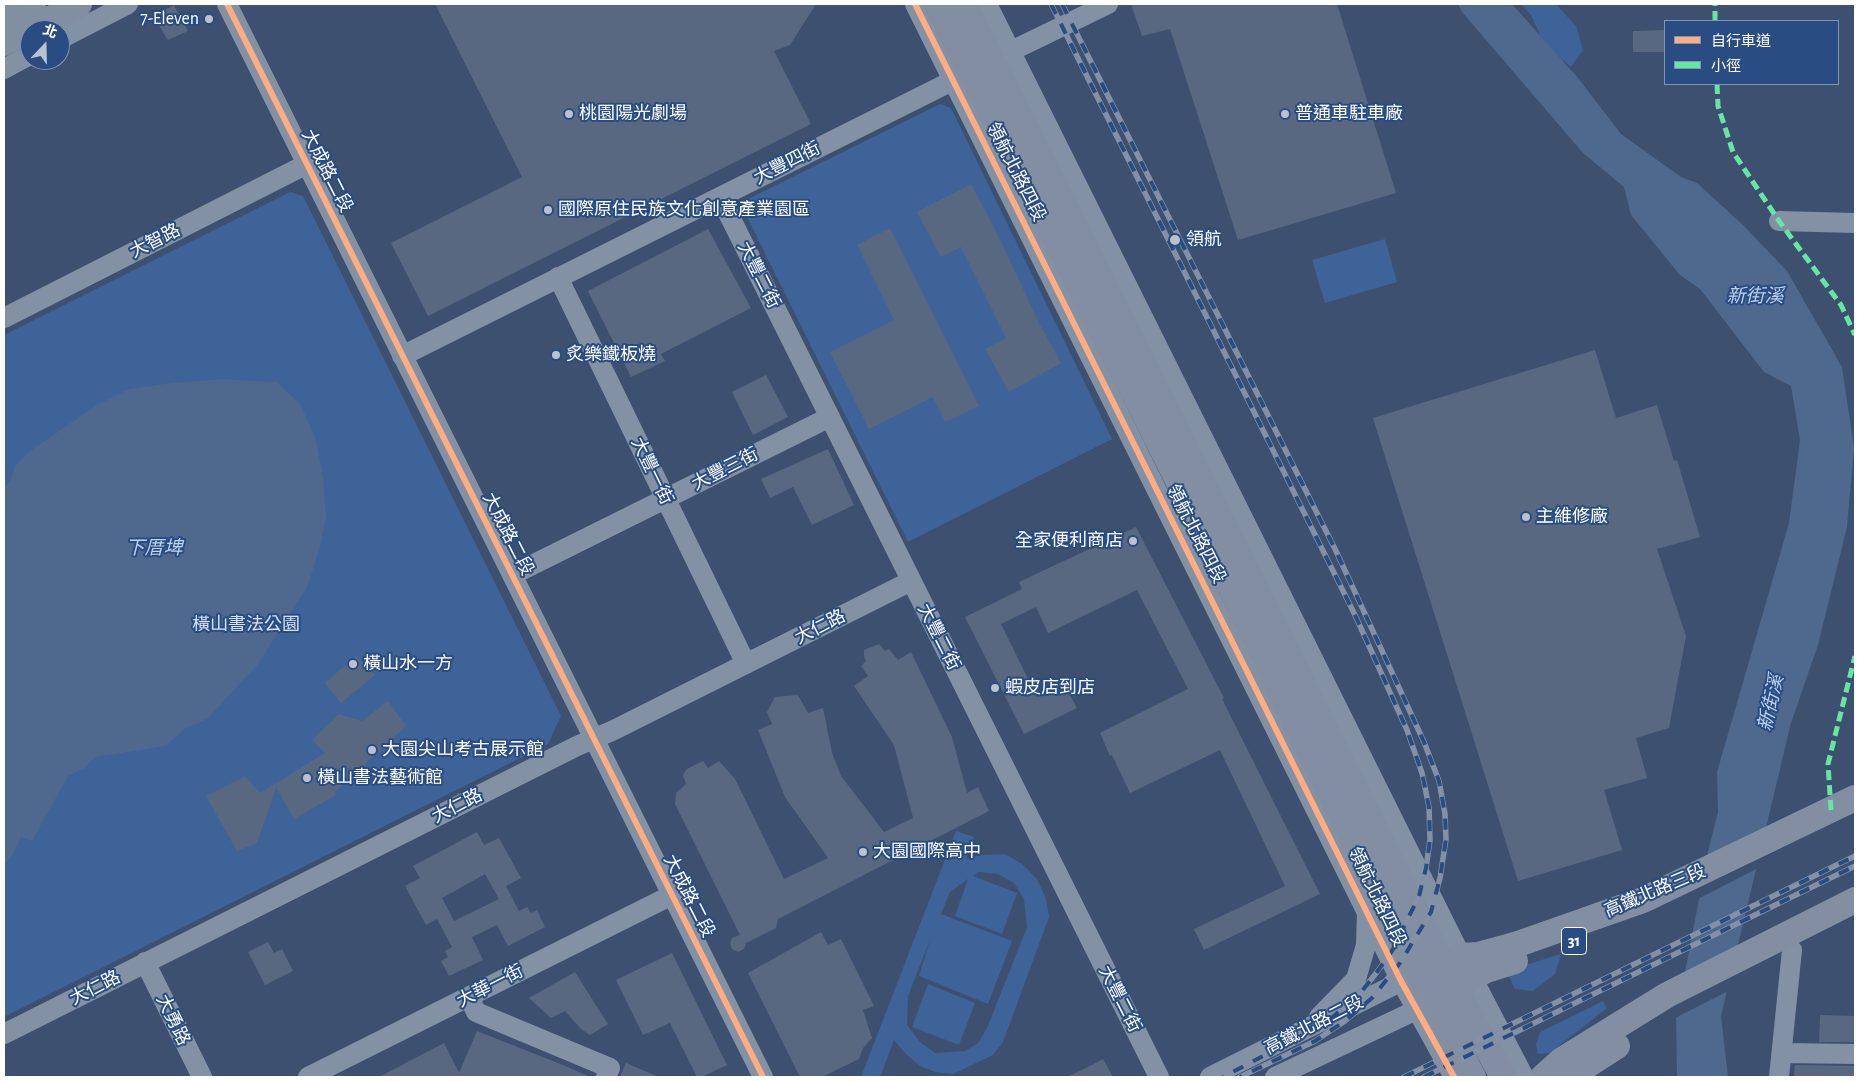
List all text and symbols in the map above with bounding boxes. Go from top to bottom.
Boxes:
place label: 7-Eleven [140,8,199,30]
marker: 7-Eleven [203,13,215,25]
north arrow [20,20,70,70]
legend [1664,20,1839,85]
text: 北 [41,23,59,41]
text: 自行車道 [1711,34,1771,49]
text: 小徑 [1711,59,1741,74]
place label: 桃園陽光劇場 [579,103,687,125]
place label: 普通車駐車廠 [1295,103,1403,125]
marker: 桃園陽光劇場 [563,108,575,120]
marker: 普通車駐車廠 [1279,108,1291,120]
street label: 領航北路四段 [982,119,1050,225]
street label: 大成路二段 [297,126,357,216]
street label: 大豐四街 [750,137,824,189]
place label: 國際原住民族文化創意產業園區 [558,199,810,221]
marker: 國際原住民族文化創意產業園區 [542,204,554,216]
street label: 大智路 [126,219,184,263]
place label: 領航 [1186,229,1222,251]
marker: 領航 [1168,233,1182,247]
street label: 大豐二街 [733,238,785,312]
water label: 新街溪 [1727,285,1783,307]
place label: 炙樂鐵板燒 [566,344,656,366]
marker: 炙樂鐵板燒 [550,349,562,361]
street label: 大豐一街 [627,434,677,508]
street label: 大豐三街 [688,443,762,495]
street label: 領航北路四段 [1162,481,1230,587]
street label: 大成路二段 [478,489,538,579]
place label: 主維修廠 [1536,506,1608,528]
marker: 主維修廠 [1520,511,1532,523]
place label: 全家便利商店 [1015,530,1123,552]
marker: 全家便利商店 [1127,535,1139,547]
water label: 下厝埤 [126,537,182,559]
street label: 大豐二街 [913,600,965,674]
street label: 大仁路 [791,605,849,649]
park label: 橫山書法公園 [192,614,300,636]
place label: 橫山水一方 [363,653,453,675]
marker: 橫山水一方 [347,658,359,670]
water label: 新街溪 [1753,673,1789,733]
place label: 蝦皮店到店 [1005,677,1095,699]
marker: 蝦皮店到店 [989,682,1001,694]
place label: 大園尖山考古展示館 [382,739,544,761]
marker: 大園尖山考古展示館 [366,744,378,756]
place label: 橫山書法藝術館 [317,767,443,789]
marker: 橫山書法藝術館 [301,772,313,784]
street label: 大仁路 [428,784,486,828]
place label: 大園國際高中 [873,841,981,863]
street label: 領航北路四段 [1344,844,1410,950]
marker: 大園國際高中 [857,846,869,858]
street label: 大成路二段 [659,851,719,941]
street label: 高鐵北路三段 [1601,860,1709,922]
road number: 31 [1562,928,1586,954]
street label: 大華一街 [453,960,527,1012]
street label: 大豐二街 [1094,962,1146,1036]
street label: 大仁路 [66,966,124,1010]
street label: 大勇路 [151,991,195,1049]
street label: 高鐵北路二段 [1261,991,1367,1059]

